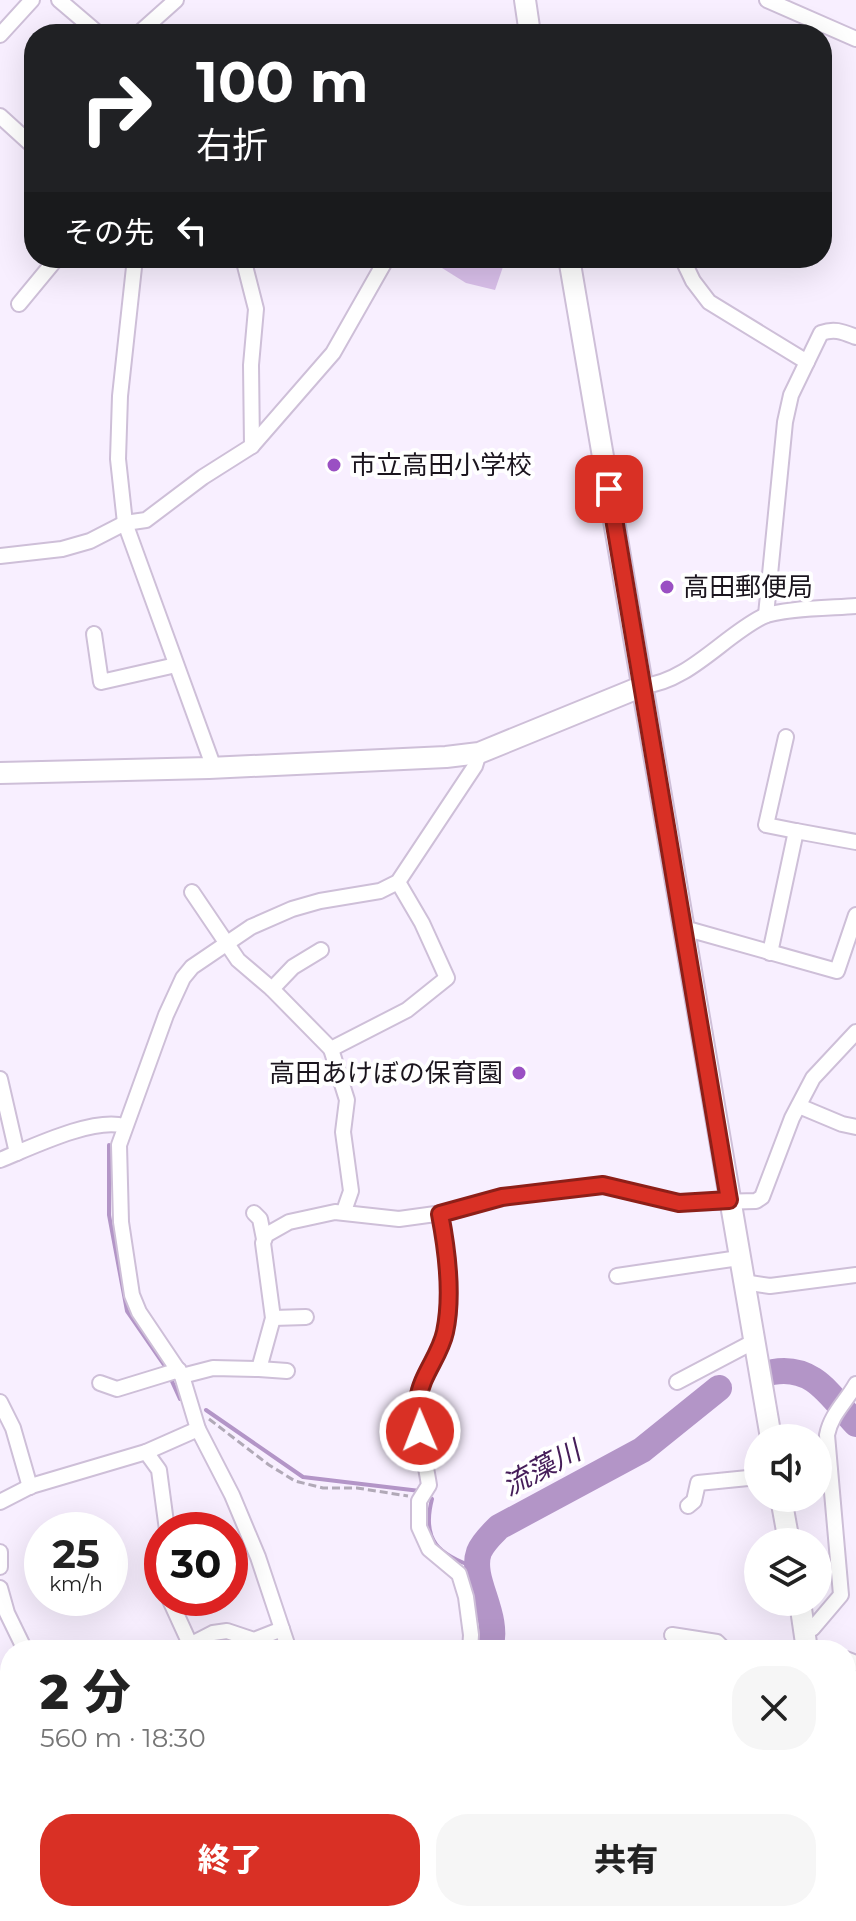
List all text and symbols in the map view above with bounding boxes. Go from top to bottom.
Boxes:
text: 100 m [196,48,369,116]
icon: right [64,56,168,160]
text: 右折 [196,123,268,167]
icon: left [170,208,214,252]
text: その先 [64,214,154,251]
place label: 市立高田小学校 [350,449,532,481]
pin [575,455,643,523]
marker: 市立高田小学校 [325,456,343,474]
icon: arrive [587,467,631,511]
place label: 高田郵便局 [683,571,813,603]
marker: 高田郵便局 [658,578,676,596]
place label: 高田あけぼの保育園 [269,1057,503,1089]
marker: 高田あけぼの保育園 [510,1064,528,1082]
position arrow [378,1389,462,1473]
map controls [744,1424,832,1616]
button: sound [744,1424,832,1512]
water label: 流藻川 [496,1432,589,1503]
speed limit sign: 30 [144,1512,248,1616]
button: layers [744,1528,832,1616]
text: 25 [52,1529,100,1578]
text: km/h [49,1572,103,1596]
text: 2 分 [40,1663,131,1721]
button: close [732,1666,816,1750]
text: 560 m · 18:30 [40,1722,206,1754]
button: 終了 [40,1814,420,1906]
button: 共有 [436,1814,816,1906]

